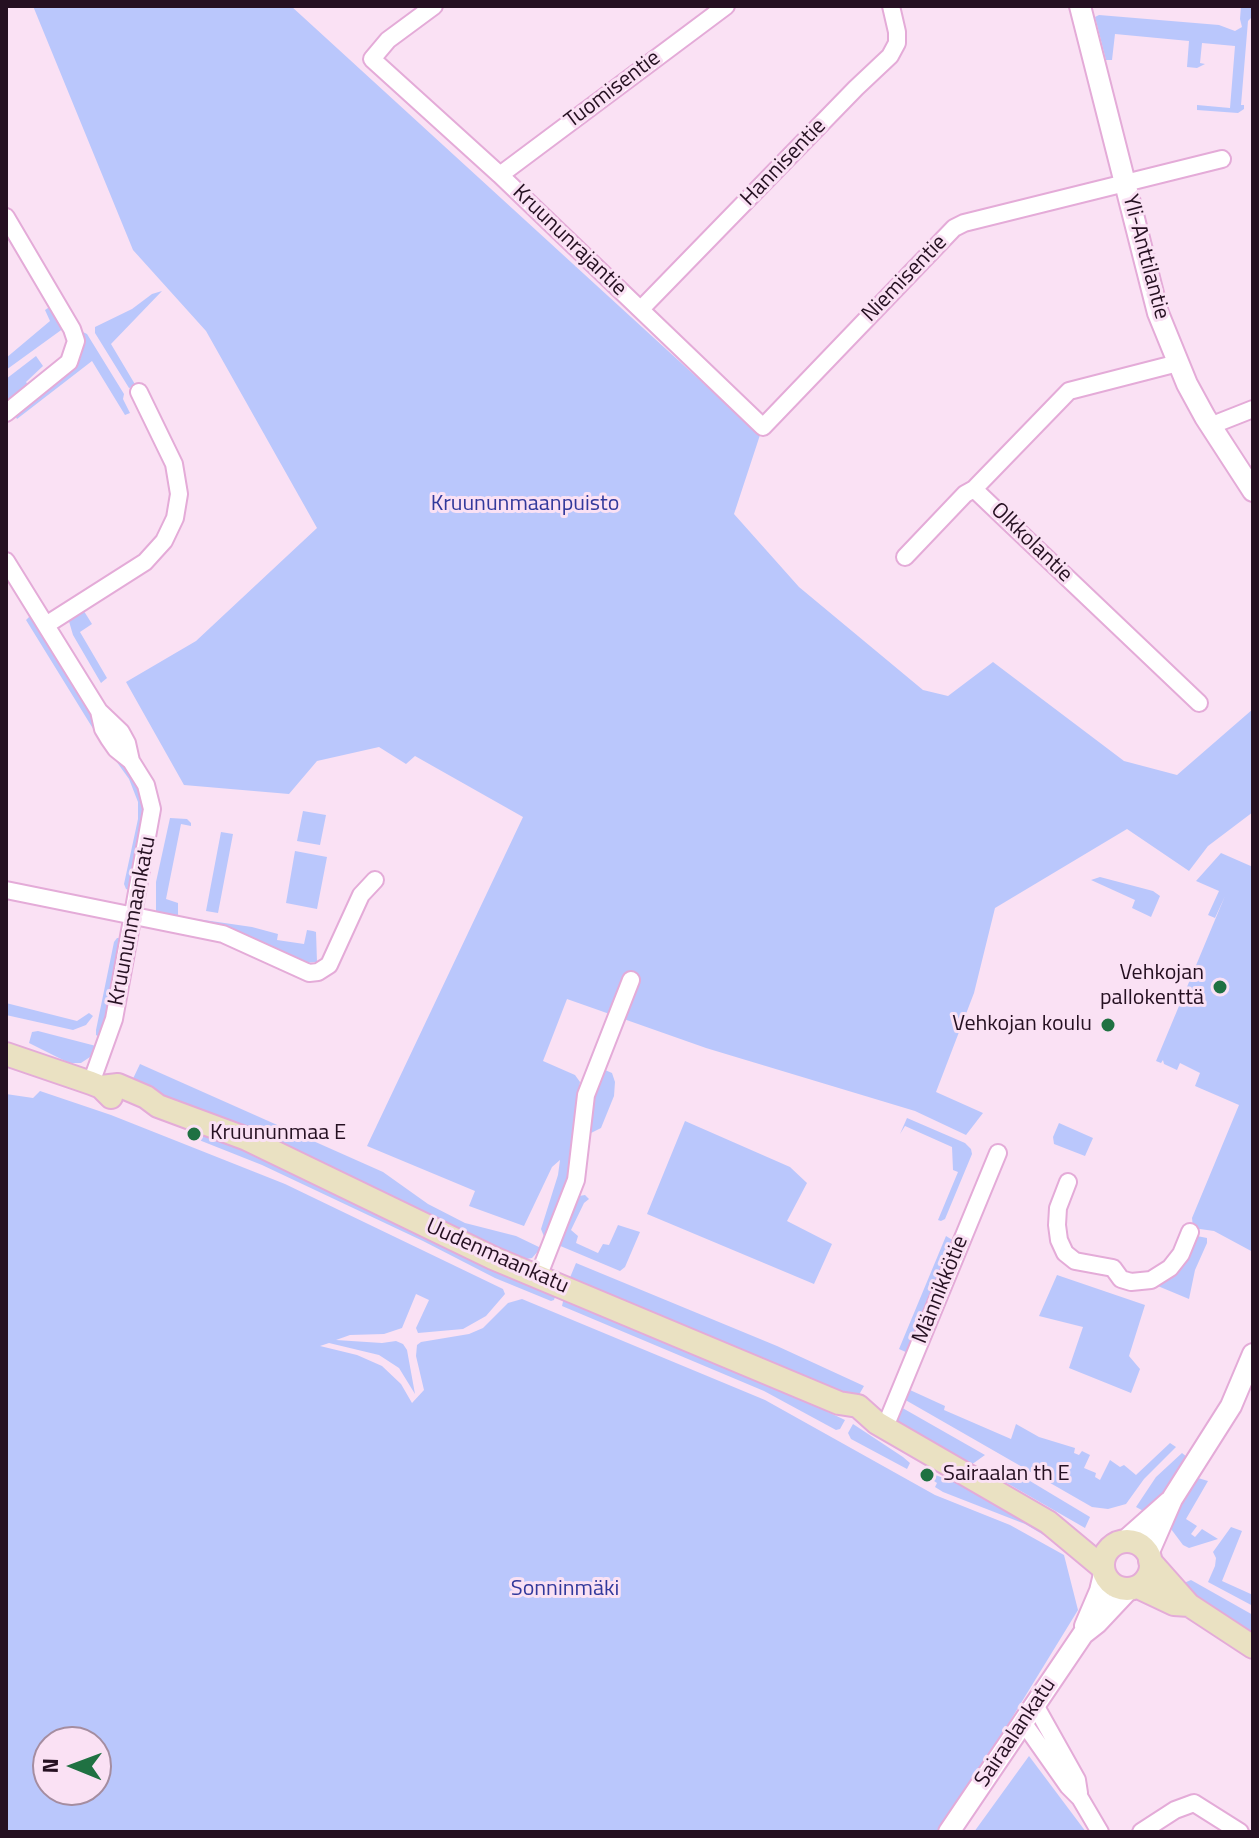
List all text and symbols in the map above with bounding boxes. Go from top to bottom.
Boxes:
street label: Tuomisentie [560,45,666,135]
street label: Hannisentie [736,114,832,212]
street label: Kruununrajantie [506,180,632,302]
street label: Yli-Anttilantie [1116,192,1174,322]
street label: Niemisentie [857,230,953,328]
park label: Kruununmaanpuisto [431,492,619,518]
street label: Olkkolantie [985,498,1077,588]
street label: Kruununmaankatu [104,834,162,1008]
place label: Vehkojan pallokenttä [1100,961,1204,1012]
marker: Vehkojan pallokenttä [1211,978,1229,996]
place label: Vehkojan koulu [952,1012,1092,1038]
marker: Vehkojan koulu [1099,1016,1117,1034]
place label: Kruununmaa E [210,1121,346,1147]
marker: Kruununmaa E [185,1125,203,1143]
street label: Uudenmaankatu [422,1214,572,1300]
street label: Männikkötie [907,1232,975,1348]
place label: Sairaalan th E [943,1462,1070,1488]
marker: Sairaalan th E [918,1466,936,1484]
park label: Sonninmäki [511,1577,619,1603]
street label: Sairaalankatu [970,1673,1062,1793]
north arrow [32,1726,112,1806]
text: N [33,1758,67,1774]

